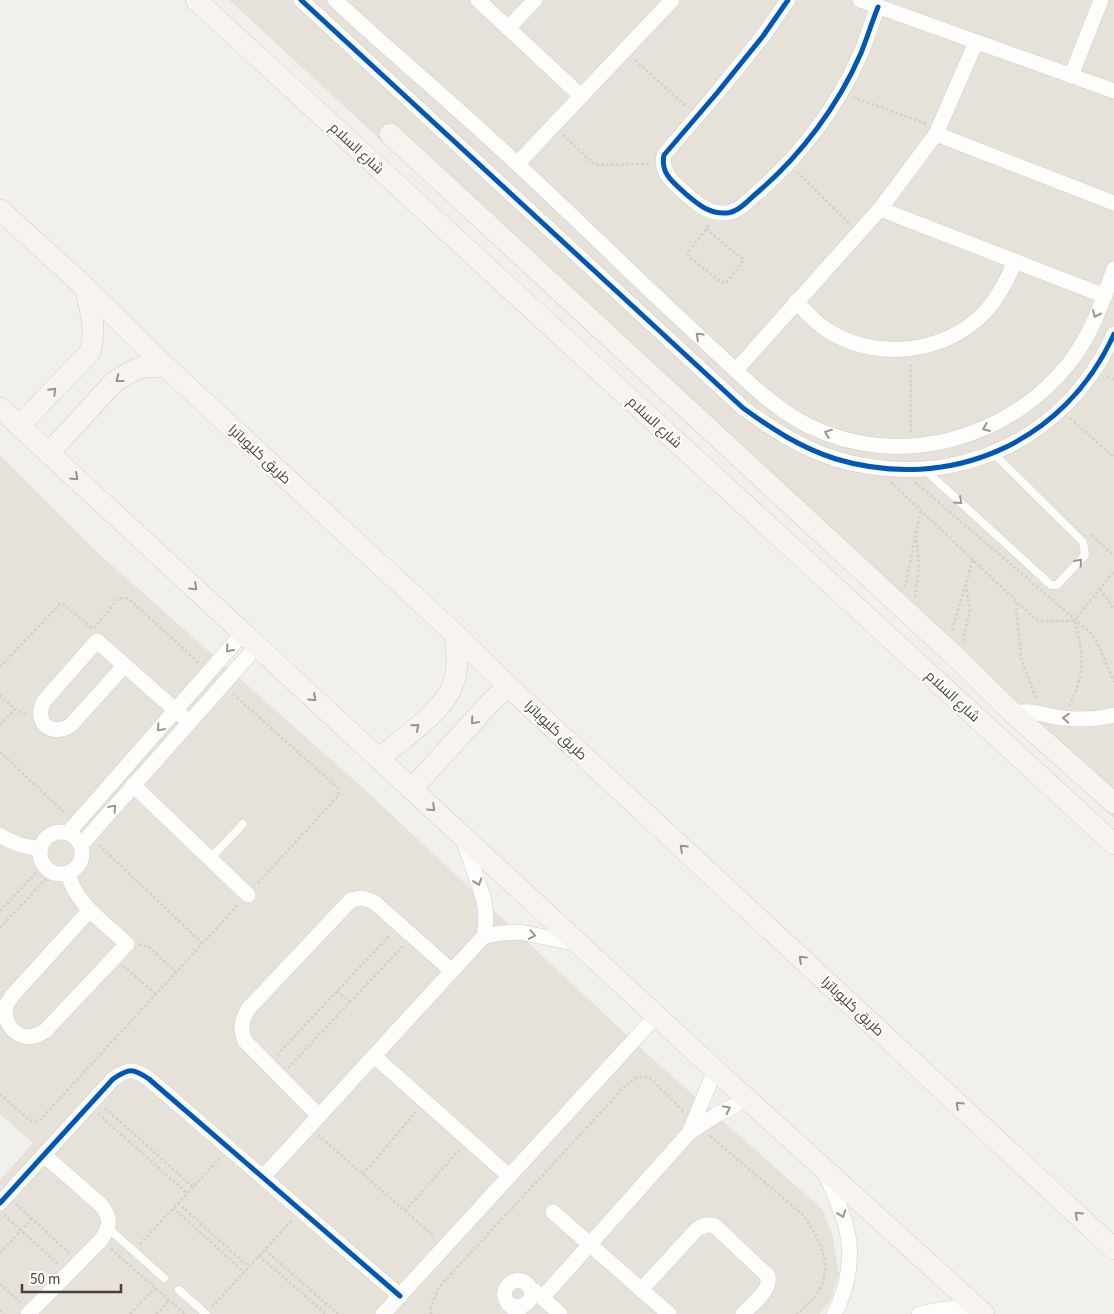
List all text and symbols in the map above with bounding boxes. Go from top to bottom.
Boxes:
street label: شارع السلام [325,118,388,179]
one-way arrow [1092,309,1103,318]
one-way arrow [696,333,705,342]
one-way arrow [115,373,125,382]
one-way arrow [47,388,56,397]
street label: شارع السلام [623,392,686,453]
street label: طريق كليوباترا [223,420,295,489]
one-way arrow [982,422,991,432]
one-way arrow [824,429,833,439]
one-way arrow [69,471,78,480]
one-way arrow [954,495,963,504]
one-way arrow [1073,559,1082,568]
one-way arrow [188,581,197,590]
one-way arrow [226,644,235,653]
street label: شارع السلام [921,666,984,727]
one-way arrow [307,692,316,701]
street label: طريق كليوباترا [519,696,591,765]
one-way arrow [1061,713,1069,724]
one-way arrow [471,715,480,724]
one-way arrow [157,723,166,732]
one-way arrow [410,724,419,733]
one-way arrow [427,802,436,811]
one-way arrow [107,805,116,814]
one-way arrow [679,845,688,854]
one-way arrow [472,877,482,885]
one-way arrow [527,929,536,939]
one-way arrow [798,956,807,965]
street label: طريق كليوباترا [816,972,888,1041]
one-way arrow [956,1102,965,1111]
one-way arrow [722,1105,731,1115]
one-way arrow [836,1209,846,1218]
one-way arrow [1075,1212,1084,1221]
scale bar [22,1262,121,1294]
text: 50 m [30,1269,60,1290]

